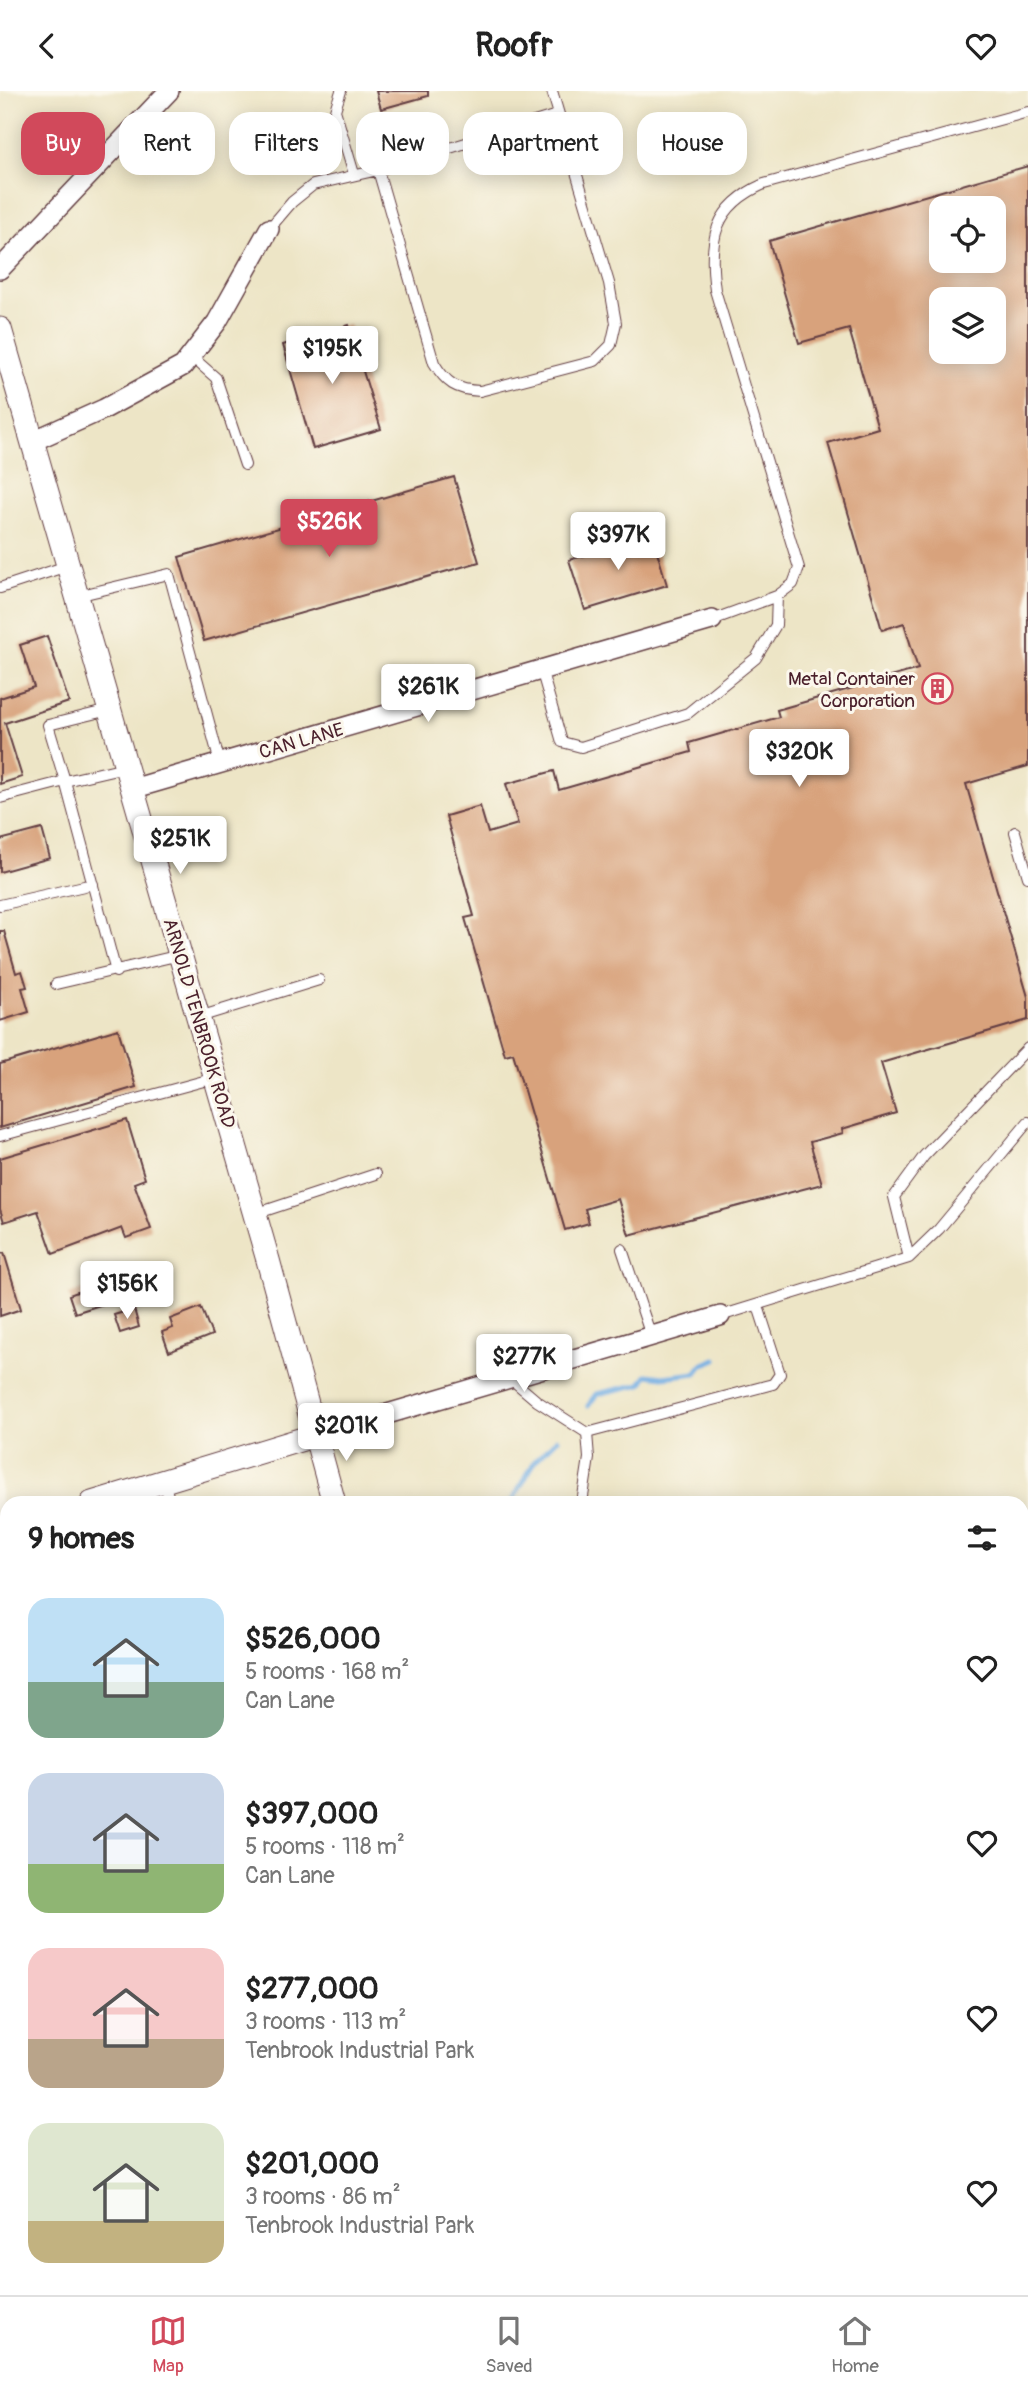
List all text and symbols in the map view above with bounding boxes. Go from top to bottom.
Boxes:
text: Roofr [475,26,553,66]
icon: back [28,27,66,65]
icon: heart [962,27,1000,65]
chip: Buy [21,112,105,175]
chip: Rent [119,112,215,175]
chip: Filters [229,112,342,175]
chip: New [356,112,449,175]
chip: Apartment [463,112,623,175]
chip: House [637,112,747,175]
map controls [929,196,1006,364]
button: locate [929,196,1006,273]
button: layers [929,287,1006,364]
pin: $195K [283,327,381,386]
text: $195K [302,334,362,363]
pin: $526K [280,499,378,559]
text: $526K [296,507,362,536]
pin: $397K [569,512,667,572]
text: $397K [586,520,650,549]
pin: $261K [379,665,477,724]
place label: Metal Container Corporation [788,667,915,713]
text: $261K [397,672,459,701]
building icon: Metal Container Corporation [921,672,955,706]
street label: CAN LANE [256,717,346,764]
pin: $320K [750,729,848,789]
text: $320K [765,737,833,766]
pin: $251K [131,817,229,876]
text: $251K [150,824,210,853]
street label: ARNOLD TENBROOK ROAD [158,915,241,1131]
pin: $156K [78,1261,176,1321]
text: $156K [96,1269,158,1298]
pin: $277K [475,1335,573,1394]
text: $277K [492,1342,556,1371]
pin: $201K [297,1403,395,1463]
text: $201K [314,1411,378,1440]
icon: filters [963,1519,1001,1557]
text: 9 homes [28,1520,134,1557]
text: $526,000 [245,1620,381,1657]
icon: home [84,1626,168,1710]
icon: heart [963,1649,1001,1687]
text: 5 rooms · 168 m² [245,1657,409,1686]
text: Can Lane [245,1686,335,1715]
text: $397,000 [245,1795,378,1832]
icon: home [84,1801,168,1885]
icon: heart [963,1824,1001,1862]
text: 5 rooms · 118 m² [245,1832,405,1861]
text: Can Lane [245,1861,335,1890]
text: $277,000 [245,1970,379,2007]
icon: home [84,1976,168,2060]
icon: heart [963,1999,1001,2037]
text: 3 rooms · 113 m² [245,2007,406,2036]
text: Tenbrook Industrial Park [245,2036,474,2065]
text: $201,000 [245,2145,379,2182]
icon: home [84,2151,168,2235]
icon: heart [963,2174,1001,2212]
text: 3 rooms · 86 m² [245,2182,401,2211]
text: Tenbrook Industrial Park [245,2211,474,2240]
tab: Map [149,2312,187,2378]
tab: Saved [485,2312,533,2378]
tab: Home [831,2312,879,2378]

